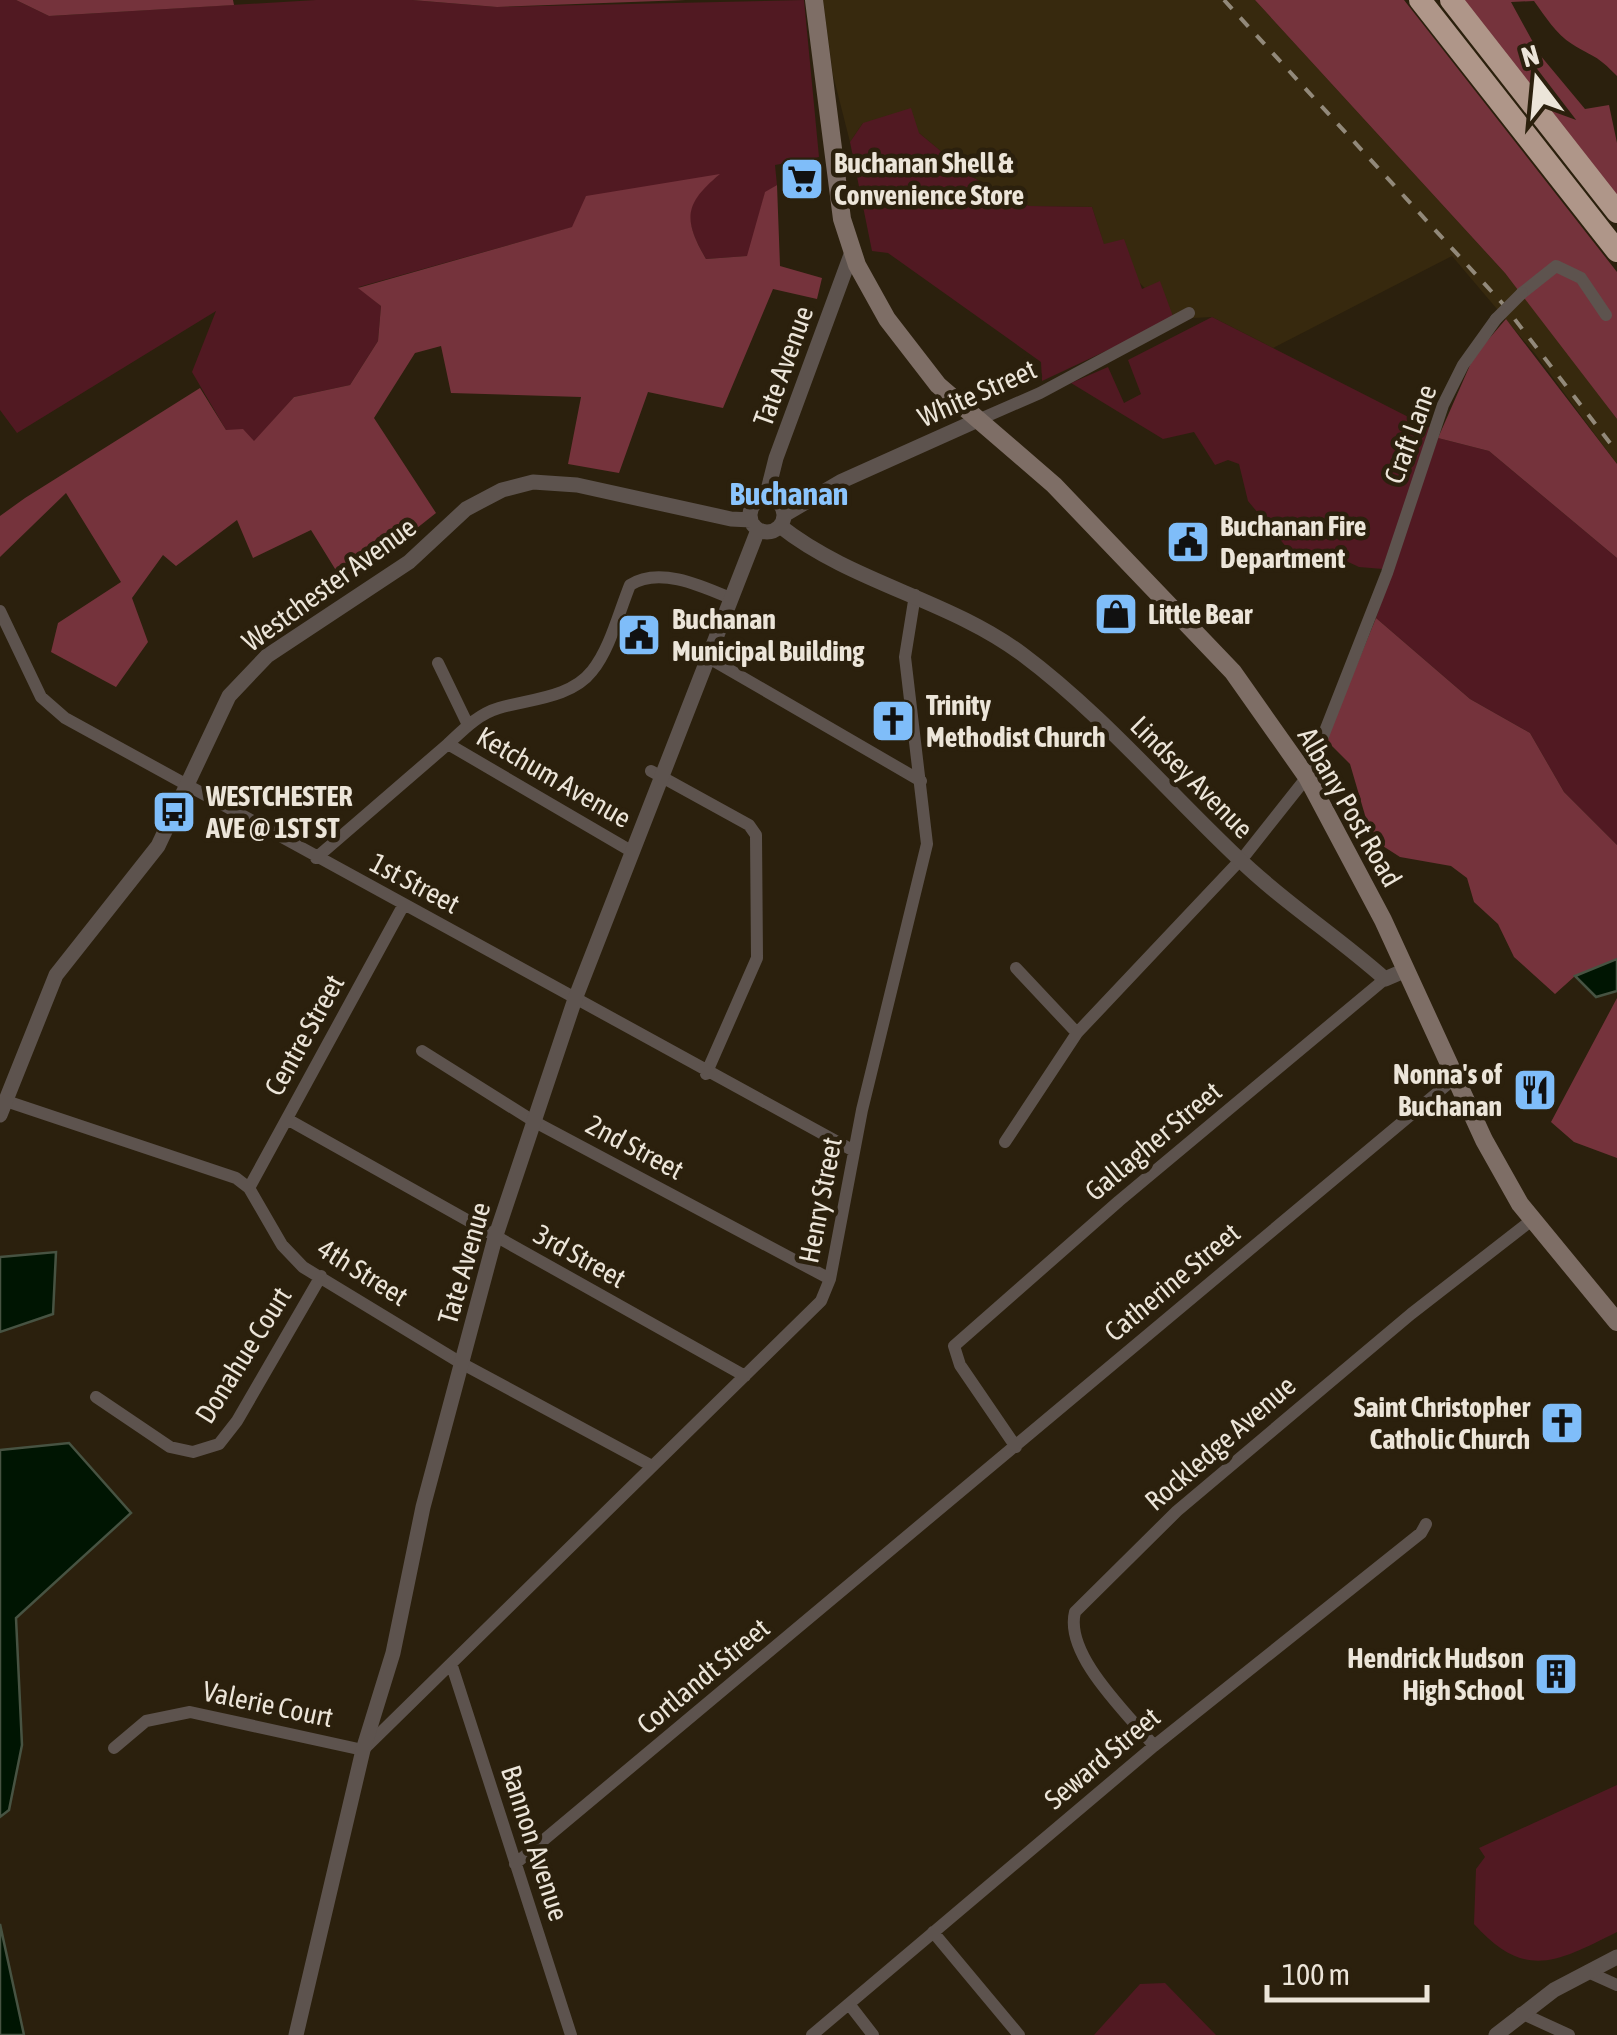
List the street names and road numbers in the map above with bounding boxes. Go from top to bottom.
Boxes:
street label: Tate Avenue [747,302,819,430]
street label: White Street [913,353,1041,433]
street label: Craft Lane [1377,380,1443,488]
street label: Westchester Avenue [236,510,422,658]
street label: Lindsey Avenue [1124,709,1260,845]
street label: Ketchum Avenue [471,720,637,834]
street label: Albany Post Road [1292,722,1408,892]
street label: 1st Street [365,846,465,920]
street label: Centre Street [258,969,350,1101]
street label: Gallagher Street [1079,1075,1227,1207]
street label: 2nd Street [581,1108,689,1186]
street label: Henry Street [792,1134,848,1266]
street label: Tate Avenue [431,1198,497,1328]
street label: Catherine Street [1098,1216,1246,1348]
street label: 3rd Street [529,1218,631,1294]
street label: 4th Street [312,1232,414,1312]
street label: Donahue Court [189,1281,297,1429]
street label: Rockledge Avenue [1138,1369,1302,1517]
street label: Cortlandt Street [630,1612,776,1740]
street label: Valerie Court [200,1675,336,1733]
street label: Seward Street [1038,1701,1166,1815]
street label: Bannon Avenue [495,1761,575,1925]

